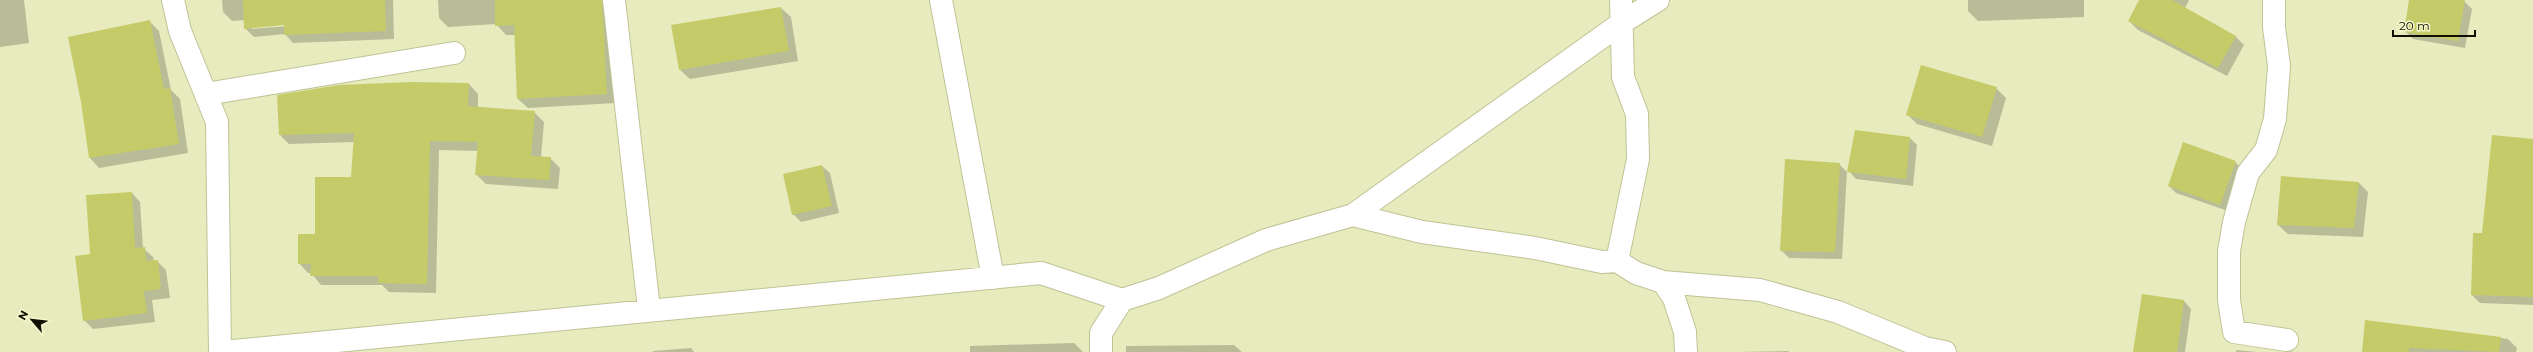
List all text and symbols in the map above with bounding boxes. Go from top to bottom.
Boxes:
scale bar [2393,12,2475,38]
text: 20 m [2399,18,2430,33]
north arrow [12,300,52,340]
text: N [15,308,31,323]

